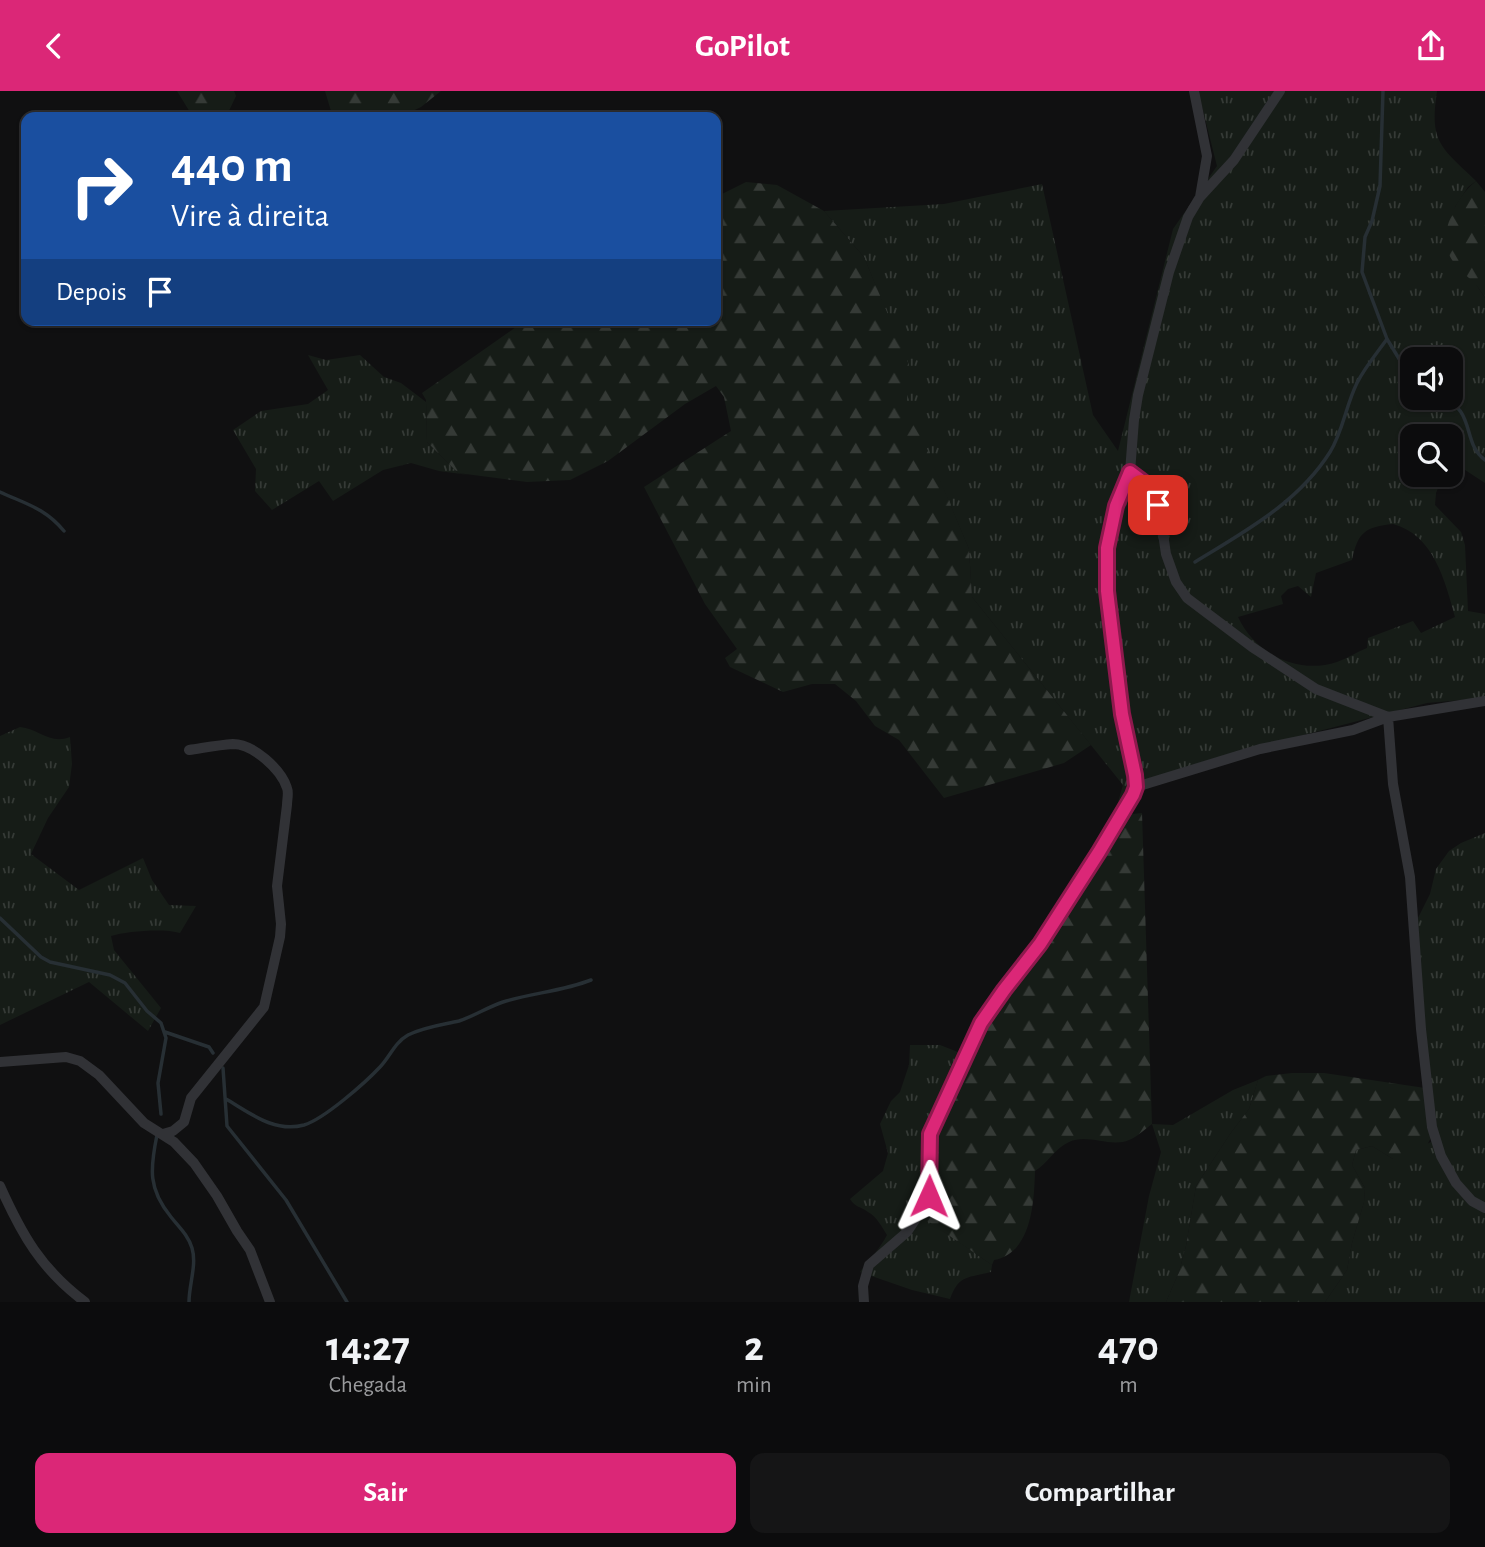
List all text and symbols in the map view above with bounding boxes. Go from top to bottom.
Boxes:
icon: back [35,27,73,65]
icon: share [1412,27,1450,65]
text: GoPilot [695,30,790,62]
icon: right [56,140,147,231]
text: 440 m [171,142,293,191]
text: Vire à direita [171,200,329,232]
icon: arrive [141,273,179,311]
text: Depois [56,279,127,305]
map controls [1400,347,1463,487]
button: sound [1400,347,1463,410]
button: search [1400,424,1463,487]
pin [1128,475,1188,535]
icon: arrive [1139,486,1177,524]
position arrow [892,1159,966,1233]
text: 14:27 [326,1326,410,1368]
text: 2 [744,1326,764,1368]
text: 470 [1098,1326,1159,1368]
text: Chegada [329,1374,407,1397]
text: min [736,1374,772,1397]
text: m [1119,1374,1138,1397]
button: Sair [35,1453,736,1533]
button: Compartilhar [750,1453,1450,1533]

